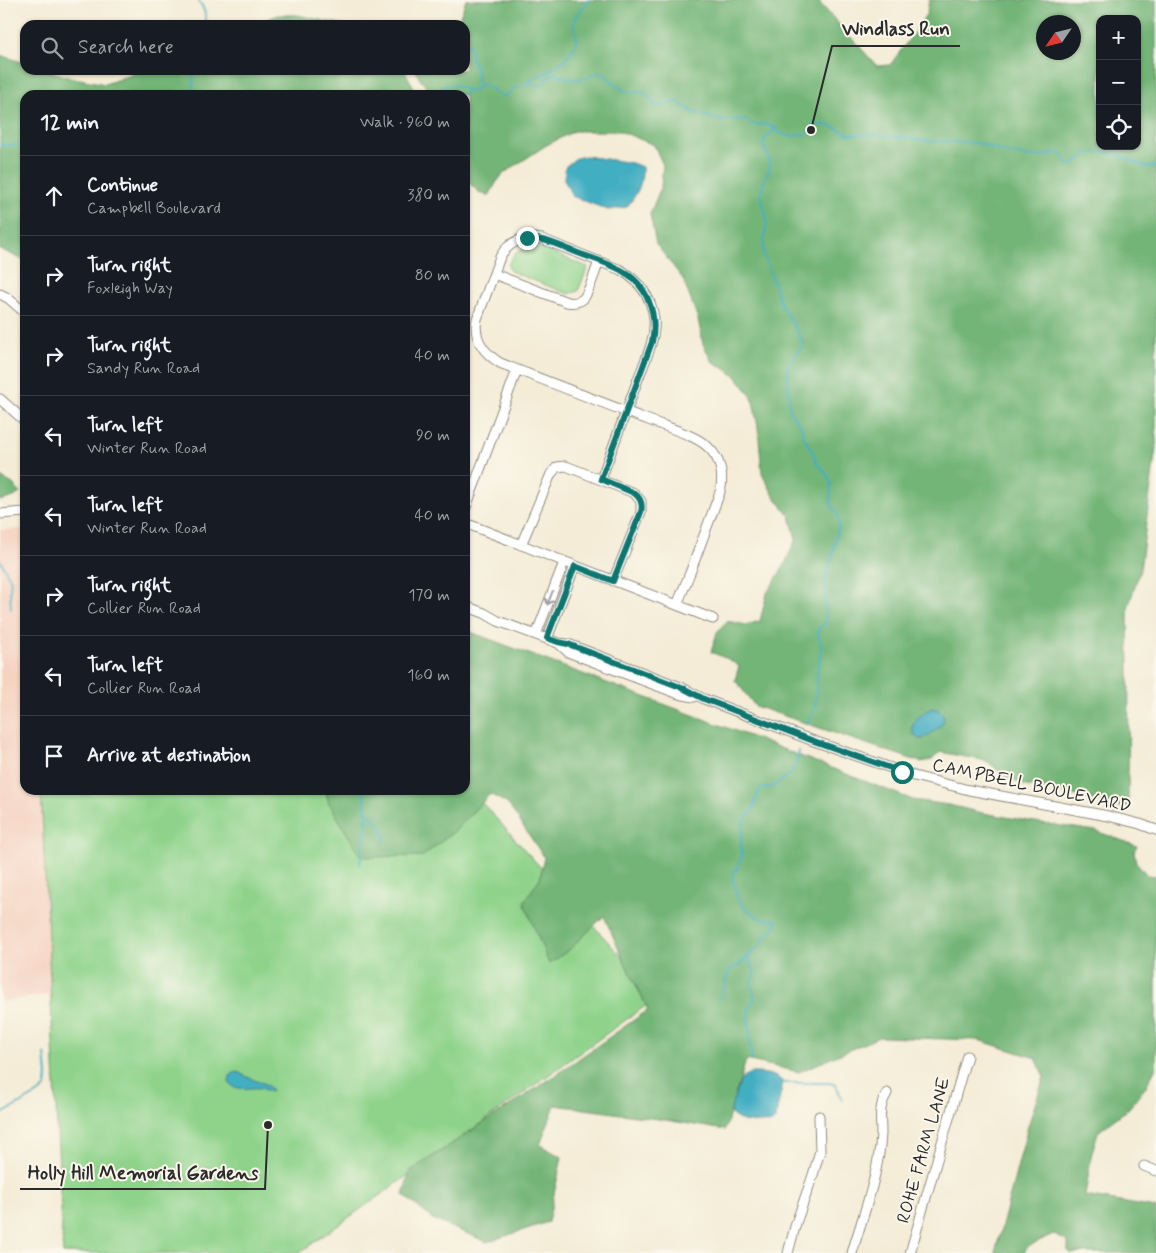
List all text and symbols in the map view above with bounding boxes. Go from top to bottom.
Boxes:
callout: Windlass Run [832,12,960,46]
north arrow [1036,15,1081,60]
map controls [1096,15,1141,150]
button: + [1096,15,1141,60]
text: Windlass Run [841,17,950,42]
search box [20,20,470,75]
icon: search [38,34,66,62]
text: Search here [78,35,174,60]
button: − [1096,60,1141,105]
button: locate [1096,105,1141,150]
text: 12 min [40,109,99,137]
text: Walk · 960 m [360,112,450,133]
text: Continue [87,173,158,198]
icon: ahead [40,182,68,210]
text: 380 m [407,185,450,206]
text: Campbell Boulevard [87,198,221,219]
route end [516,227,539,250]
text: Turn right [87,253,171,278]
icon: right [40,262,68,290]
text: 80 m [415,265,450,286]
text: Foxleigh Way [87,278,173,299]
text: Turn right [87,333,171,358]
icon: right [40,342,68,370]
text: 40 m [414,345,450,366]
text: Sandy Run Road [87,358,200,379]
text: Turn left [87,413,163,438]
icon: left [40,422,68,450]
text: 90 m [416,425,450,446]
text: Winter Run Road [87,438,207,459]
text: Turn left [87,493,163,518]
icon: left [40,502,68,530]
text: 40 m [414,505,450,526]
text: Winter Run Road [87,518,207,539]
text: Turn right [87,573,171,598]
icon: right [40,582,68,610]
text: 170 m [408,585,450,606]
one-way arrow [545,590,554,605]
text: Collier Run Road [87,598,201,619]
text: Turn left [87,653,163,678]
icon: left [40,662,68,690]
text: 160 m [407,665,450,686]
text: Collier Run Road [87,678,201,699]
icon: arrive [40,742,68,770]
text: Arrive at destination [87,743,251,768]
street label: CAMPBELL BOULEVARD [930,753,1133,819]
route start [891,761,914,784]
street label: ROHE FARM LANE [892,1074,956,1226]
callout: Holly Hill Memorial Gardens [20,1155,265,1189]
text: Holly Hill Memorial Gardens [28,1161,259,1187]

